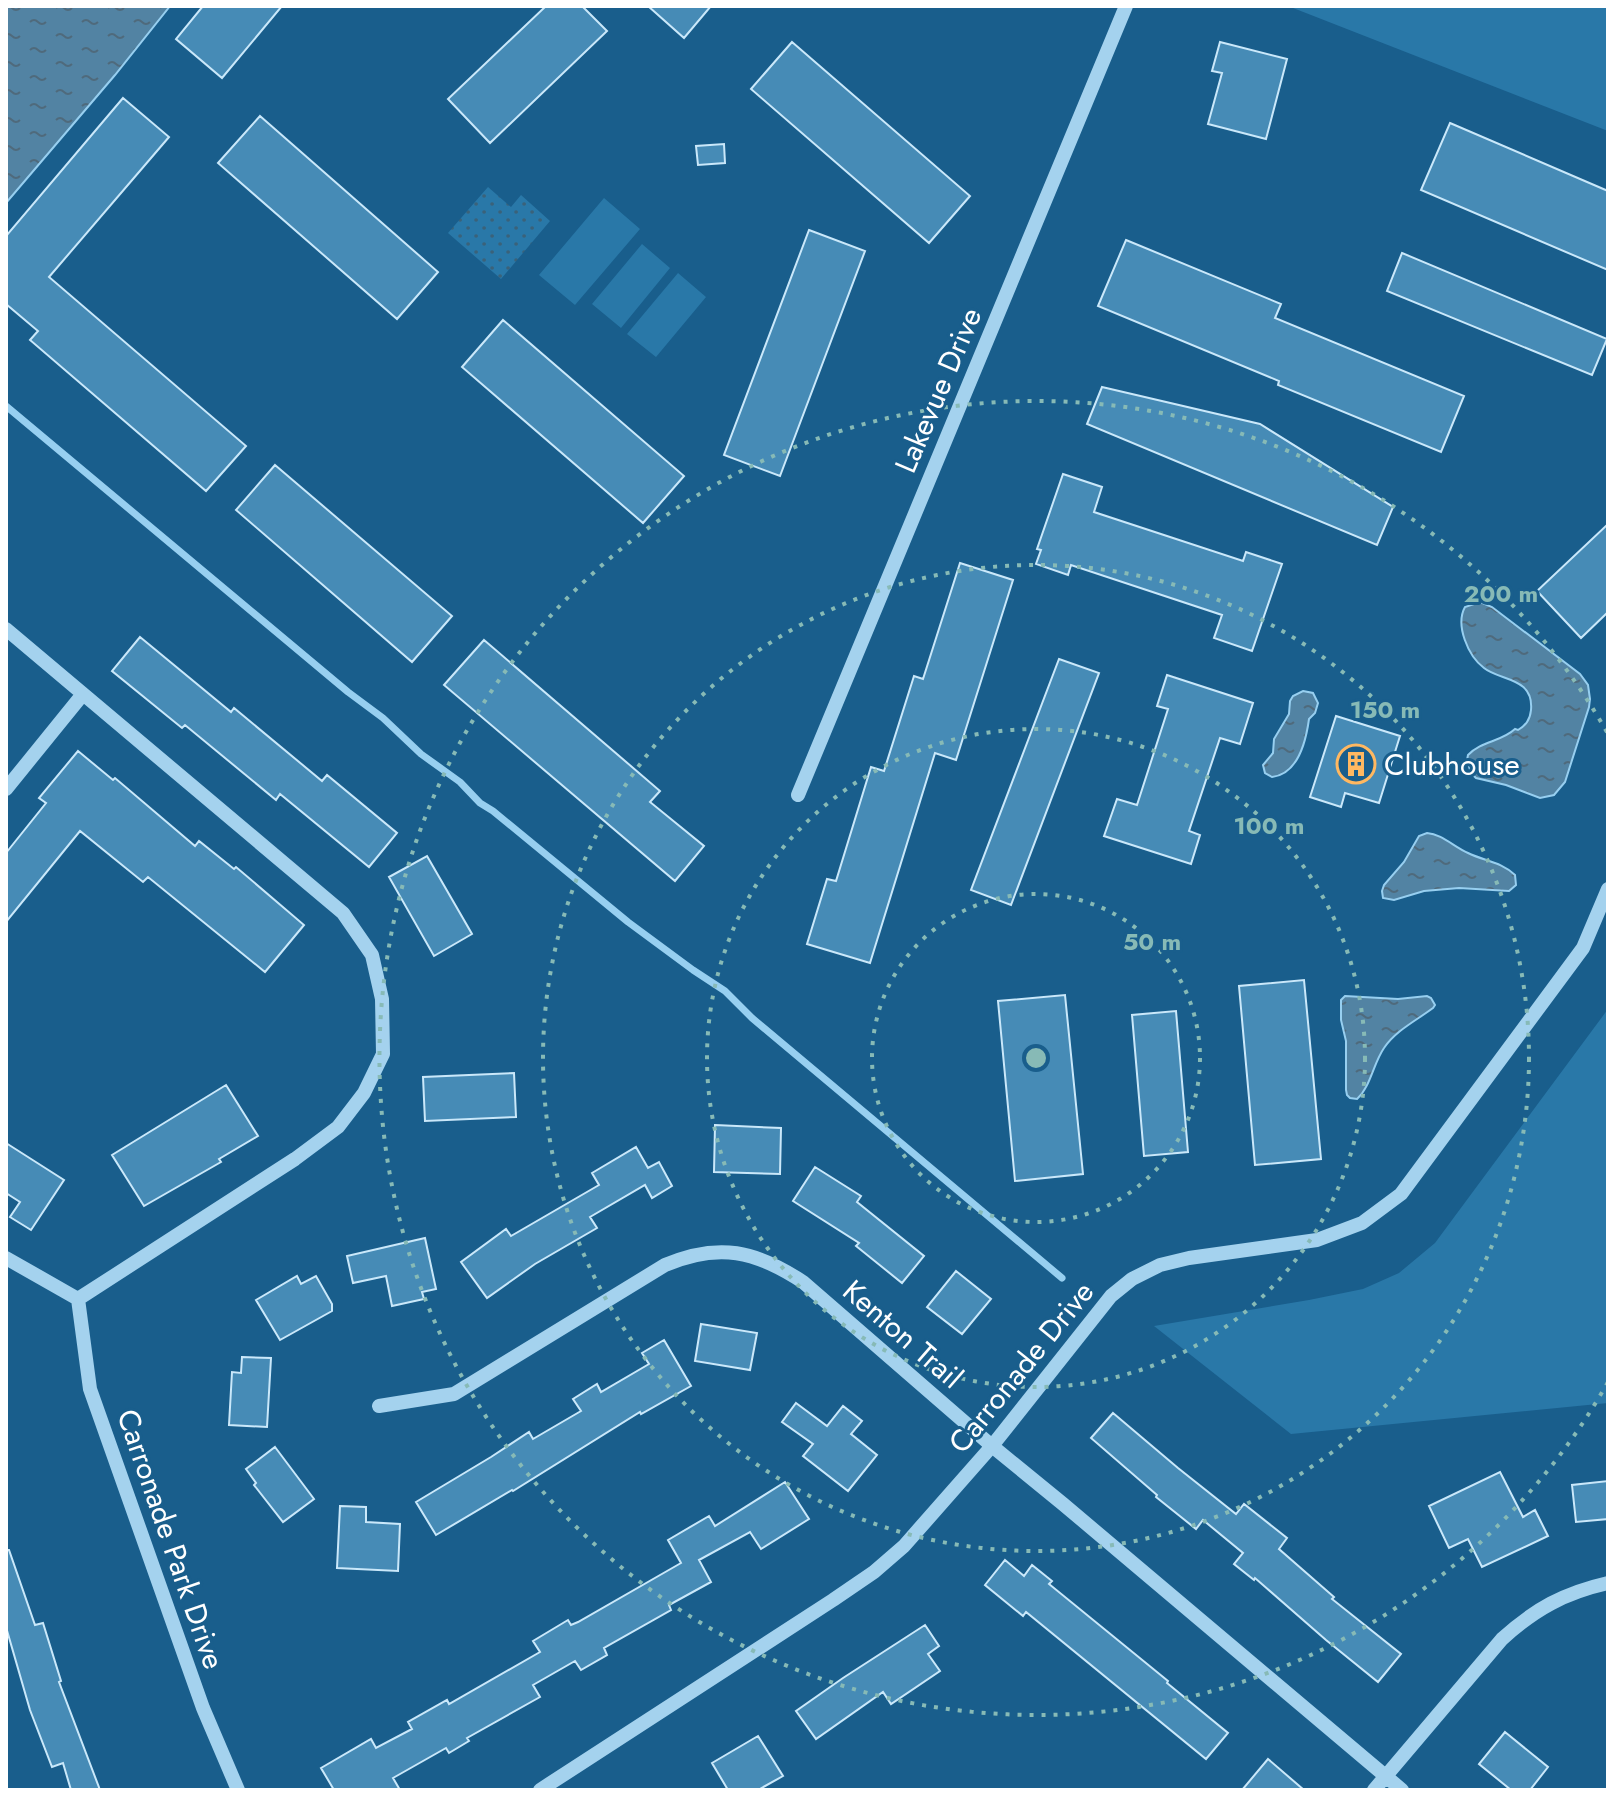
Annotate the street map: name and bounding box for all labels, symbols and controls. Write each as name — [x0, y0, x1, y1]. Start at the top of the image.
street label: Lakevue Drive — [884, 301, 992, 479]
text: 200 m — [1464, 576, 1538, 611]
text: 150 m — [1350, 692, 1420, 727]
building icon: Clubhouse — [1335, 743, 1377, 785]
place label: Clubhouse — [1384, 743, 1520, 786]
text: 100 m — [1234, 808, 1304, 843]
text: 50 m — [1123, 924, 1181, 959]
centre of rings — [1022, 1044, 1050, 1072]
street label: Kenton Trail — [834, 1270, 972, 1398]
street label: Carronade Drive — [938, 1272, 1104, 1462]
street label: Carronade Park Drive — [106, 1403, 236, 1675]

